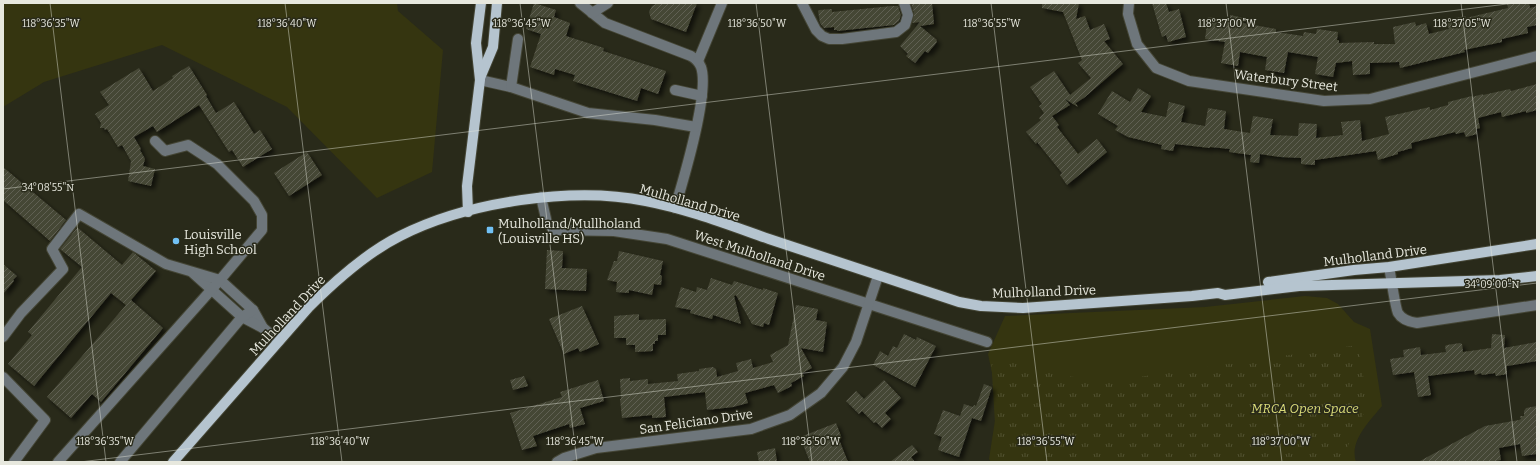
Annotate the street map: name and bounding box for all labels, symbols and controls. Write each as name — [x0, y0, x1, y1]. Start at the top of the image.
text: 118°36'35"W — [22, 18, 81, 30]
text: 118°36'40"W — [258, 18, 317, 30]
text: 118°36'45"W — [493, 18, 552, 30]
text: 118°36'50"W — [728, 18, 787, 30]
text: 118°36'55"W — [963, 18, 1021, 30]
text: 118°37'00"W — [1198, 18, 1257, 30]
text: 118°37'05"W — [1433, 18, 1491, 30]
street label: Waterbury Street — [1233, 67, 1339, 94]
street label: Mulholland Drive — [638, 181, 742, 224]
text: 34°08'55"N — [22, 182, 74, 194]
place label: Mulholland/Mullholand (Louisville HS) — [498, 216, 641, 246]
marker: Mulholland/Mullholand (Louisville HS) — [485, 225, 495, 235]
place label: Louisville High School — [184, 227, 257, 257]
street label: West Mulholland Drive — [692, 227, 827, 284]
marker: Louisville High School — [171, 236, 181, 246]
street label: Mulholland Drive — [1323, 242, 1428, 269]
street label: Mulholland Drive — [246, 272, 328, 358]
text: 34°09'00"N — [1465, 279, 1519, 291]
street label: Mulholland Drive — [992, 282, 1096, 301]
park label: MRCA Open Space — [1251, 401, 1359, 416]
street label: San Feliciano Drive — [638, 406, 754, 437]
text: 118°36'35"W — [76, 436, 135, 448]
text: 118°36'40"W — [311, 436, 370, 448]
text: 118°36'45"W — [546, 436, 605, 448]
text: 118°36'50"W — [782, 436, 841, 448]
text: 118°36'55"W — [1017, 436, 1075, 448]
text: 118°37'00"W — [1252, 436, 1311, 448]

